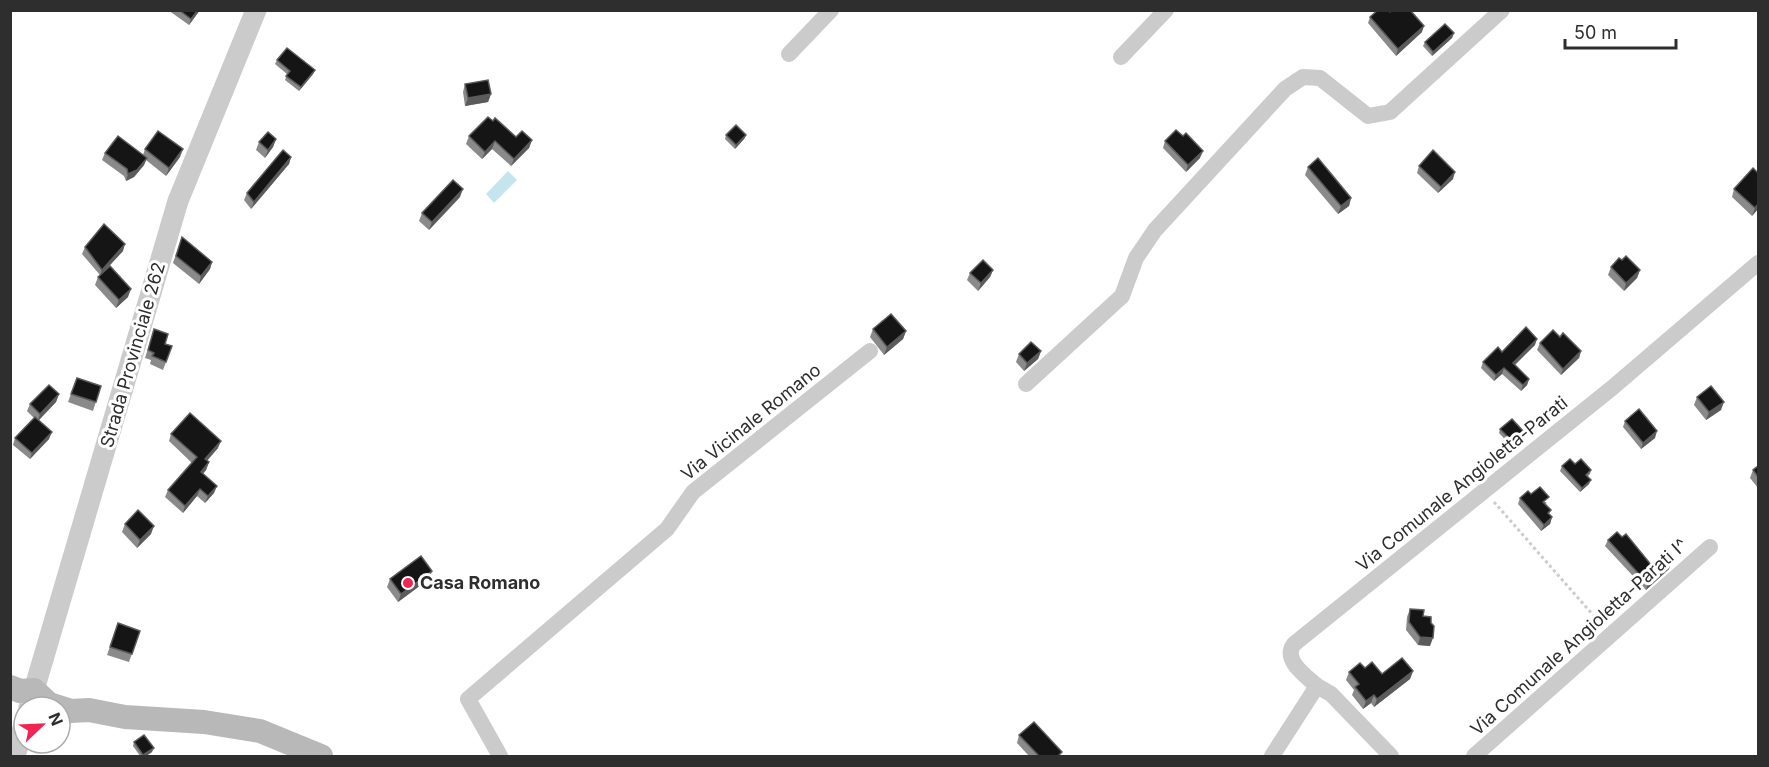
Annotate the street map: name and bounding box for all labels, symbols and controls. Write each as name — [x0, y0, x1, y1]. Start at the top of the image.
scale bar — [1565, 12, 1676, 50]
text: 50 m — [1574, 22, 1617, 43]
street label: Strada Provinciale 262 — [96, 260, 169, 450]
street label: Via Vicinale Romano — [677, 359, 825, 484]
street label: Via Comunale Angioletta-Parati — [1352, 392, 1572, 575]
street label: Via Comunale Angioletta-Parati I^ — [1466, 534, 1691, 739]
place label: Casa Romano — [420, 572, 540, 593]
marker: Casa Romano — [401, 576, 415, 590]
north arrow — [12, 695, 72, 755]
text: N — [44, 710, 67, 729]

